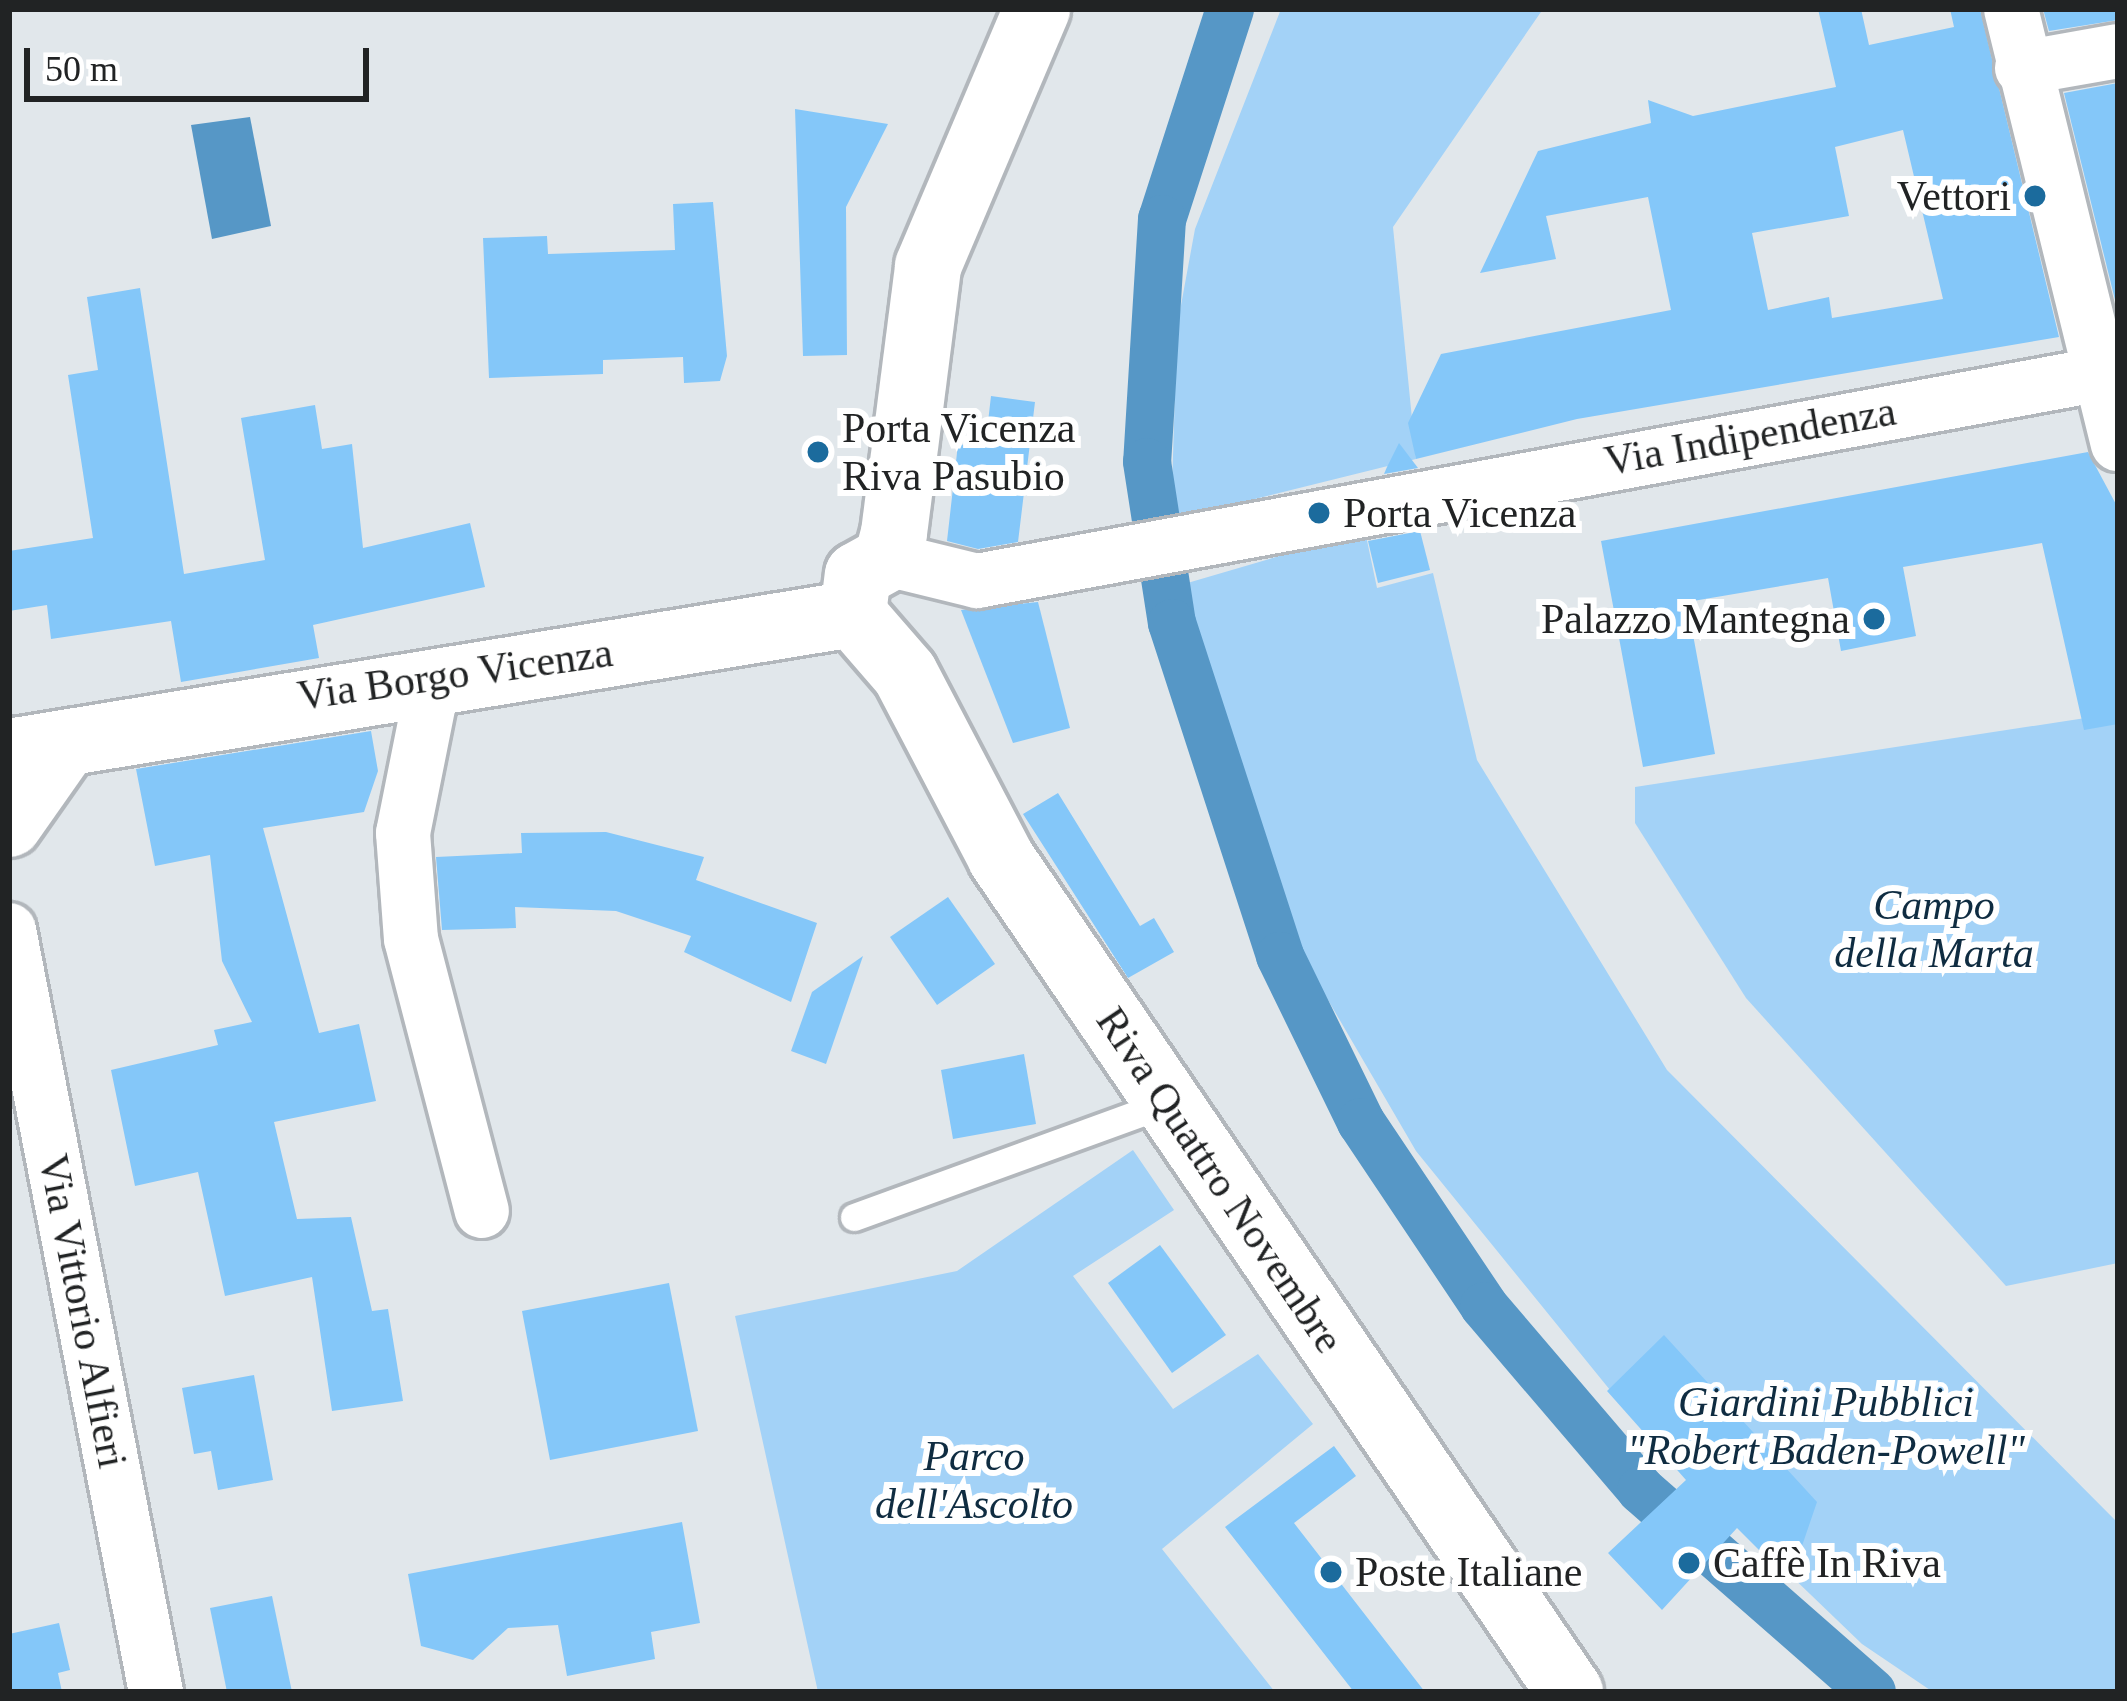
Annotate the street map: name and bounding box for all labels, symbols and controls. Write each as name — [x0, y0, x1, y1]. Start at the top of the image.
scale bar — [30, 24, 375, 98]
text: 50 m — [45, 49, 118, 89]
place label: Vettori — [1897, 171, 2011, 221]
marker: Vettori — [2022, 183, 2048, 209]
street label: Via Indipendenza — [1600, 386, 1900, 486]
place label: Porta Vicenza Riva Pasubio — [842, 403, 1076, 502]
marker: Porta Vicenza Riva Pasubio — [805, 439, 831, 465]
place label: Porta Vicenza — [1343, 488, 1577, 538]
marker: Porta Vicenza — [1306, 500, 1332, 526]
place label: Palazzo Mantegna — [1541, 594, 1850, 644]
marker: Palazzo Mantegna — [1861, 606, 1887, 632]
street label: Via Borgo Vicenza — [294, 627, 616, 721]
park label: Campo della Marta — [1834, 880, 2034, 978]
street label: Riva Quattro Novembre — [1086, 998, 1354, 1362]
street label: Via Vittorio Alfieri — [28, 1148, 138, 1474]
park label: Giardini Pubblici "Robert Baden-Powell" — [1627, 1377, 2025, 1476]
park label: Parco dell'Ascolto — [875, 1431, 1073, 1530]
place label: Caffè In Riva — [1713, 1538, 1941, 1588]
place label: Poste Italiane — [1355, 1547, 1582, 1597]
marker: Caffè In Riva — [1676, 1550, 1702, 1576]
marker: Poste Italiane — [1318, 1559, 1344, 1585]

